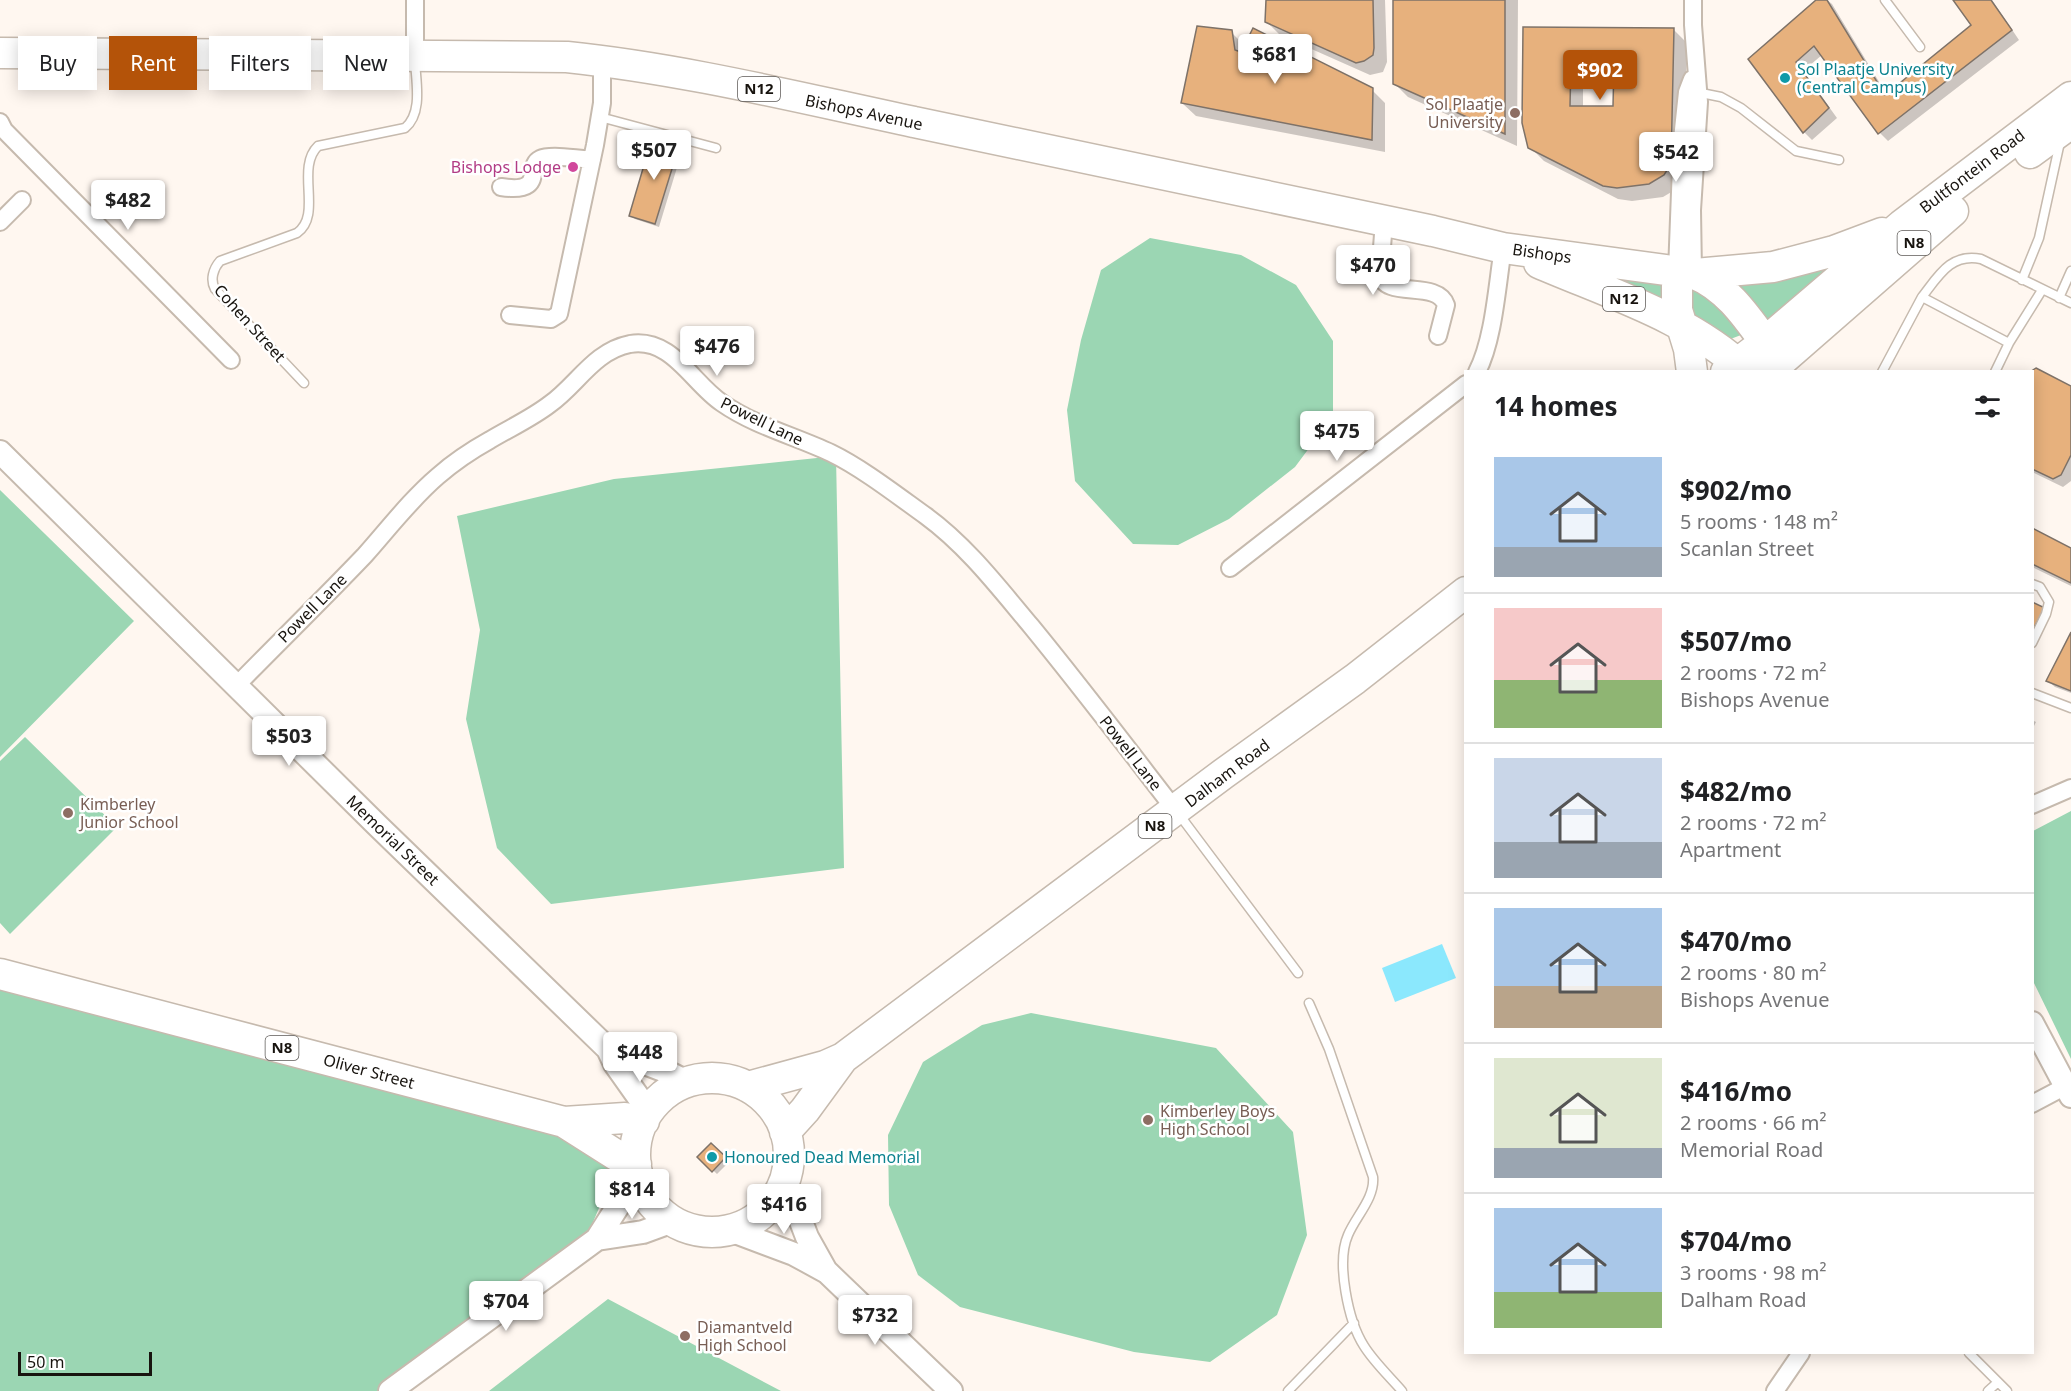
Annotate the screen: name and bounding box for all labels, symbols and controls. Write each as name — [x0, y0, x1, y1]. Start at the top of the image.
pin: $681 — [1239, 34, 1311, 85]
chip: Buy — [18, 36, 97, 90]
chip: Rent — [109, 36, 197, 90]
chip: Filters — [209, 36, 311, 90]
chip: New — [323, 36, 409, 90]
text: $681 — [1252, 40, 1298, 67]
pin: $902 — [1564, 50, 1636, 101]
text: $902 — [1577, 56, 1623, 83]
place label: Sol Plaatje University (Central Campus) — [1797, 58, 1955, 98]
marker: Sol Plaatje University (Central Campus) — [1778, 71, 1792, 85]
road number: N12 — [738, 77, 780, 101]
street label: Bishops Avenue — [803, 89, 925, 135]
place label: Sol Plaatje University — [1426, 93, 1504, 133]
marker: Sol Plaatje University — [1508, 106, 1522, 120]
street label: Bultfontein Road — [1915, 124, 2029, 218]
pin: $507 — [618, 130, 690, 181]
pin: $542 — [1640, 132, 1712, 183]
text: $507 — [631, 136, 677, 163]
text: $542 — [1653, 138, 1699, 165]
place label: Bishops Lodge — [451, 156, 561, 178]
marker: Bishops Lodge — [566, 160, 580, 174]
pin: $482 — [92, 180, 164, 231]
text: $482 — [105, 186, 151, 213]
road number: N8 — [1898, 231, 1930, 255]
street label: Bishops — [1511, 238, 1573, 268]
pin: $470 — [1337, 245, 1409, 296]
text: $470 — [1350, 251, 1396, 278]
street label: Cohen Street — [209, 279, 291, 367]
road number: N12 — [1603, 287, 1645, 311]
pin: $476 — [681, 326, 753, 377]
text: $476 — [694, 332, 740, 359]
text: 14 homes — [1494, 388, 1618, 424]
icon: filters — [1971, 390, 2004, 423]
street label: Powell Lane — [717, 392, 807, 450]
pin: $475 — [1301, 411, 1373, 462]
text: $475 — [1314, 417, 1360, 444]
text: $902/mo — [1680, 472, 1792, 508]
icon: home — [1542, 481, 1614, 553]
text: 5 rooms · 148 m² — [1680, 508, 1838, 535]
text: Scanlan Street — [1680, 535, 1814, 562]
street label: Powell Lane — [273, 569, 351, 647]
text: $507/mo — [1680, 623, 1792, 659]
icon: home — [1542, 632, 1614, 704]
text: 2 rooms · 72 m² — [1680, 659, 1827, 686]
text: Bishops Avenue — [1680, 686, 1830, 713]
street label: Powell Lane — [1095, 711, 1167, 795]
pin: $503 — [253, 716, 325, 767]
text: $503 — [266, 722, 312, 749]
street label: Dalham Road — [1180, 734, 1274, 812]
text: $482/mo — [1680, 773, 1792, 809]
icon: home — [1542, 782, 1614, 854]
street label: Memorial Street — [342, 790, 444, 890]
place label: Kimberley Junior School — [78, 793, 179, 833]
marker: Kimberley Junior School — [61, 806, 75, 820]
text: 2 rooms · 72 m² — [1680, 809, 1827, 836]
road number: N8 — [1138, 814, 1172, 838]
text: Apartment — [1680, 836, 1781, 863]
text: $470/mo — [1680, 923, 1792, 959]
icon: home — [1542, 932, 1614, 1004]
text: 2 rooms · 80 m² — [1680, 959, 1827, 986]
text: Bishops Avenue — [1680, 986, 1830, 1013]
pin: $448 — [604, 1032, 676, 1083]
road number: N8 — [266, 1036, 298, 1060]
text: $448 — [617, 1038, 663, 1065]
street label: Oliver Street — [321, 1048, 417, 1094]
text: $416/mo — [1680, 1073, 1792, 1109]
icon: home — [1542, 1082, 1614, 1154]
place label: Kimberley Boys High School — [1160, 1100, 1275, 1140]
text: 2 rooms · 66 m² — [1680, 1109, 1827, 1136]
marker: Kimberley Boys High School — [1141, 1113, 1155, 1127]
text: Memorial Road — [1680, 1136, 1823, 1163]
place label: Honoured Dead Memorial — [724, 1146, 920, 1168]
marker: Honoured Dead Memorial — [705, 1150, 719, 1164]
pin: $814 — [596, 1169, 668, 1220]
text: $814 — [609, 1175, 655, 1202]
pin: $416 — [748, 1184, 820, 1235]
text: $416 — [761, 1190, 807, 1217]
text: $704/mo — [1680, 1223, 1792, 1259]
icon: home — [1542, 1232, 1614, 1304]
text: 3 rooms · 98 m² — [1680, 1259, 1827, 1286]
pin: $704 — [470, 1281, 542, 1332]
text: Dalham Road — [1680, 1286, 1807, 1313]
text: $704 — [483, 1287, 529, 1314]
pin: $732 — [839, 1295, 911, 1346]
text: $732 — [852, 1301, 898, 1328]
place label: Diamantveld High School — [697, 1316, 793, 1356]
marker: Diamantveld High School — [678, 1329, 692, 1343]
scale bar — [18, 1349, 152, 1376]
text: 50 m — [27, 1351, 64, 1373]

